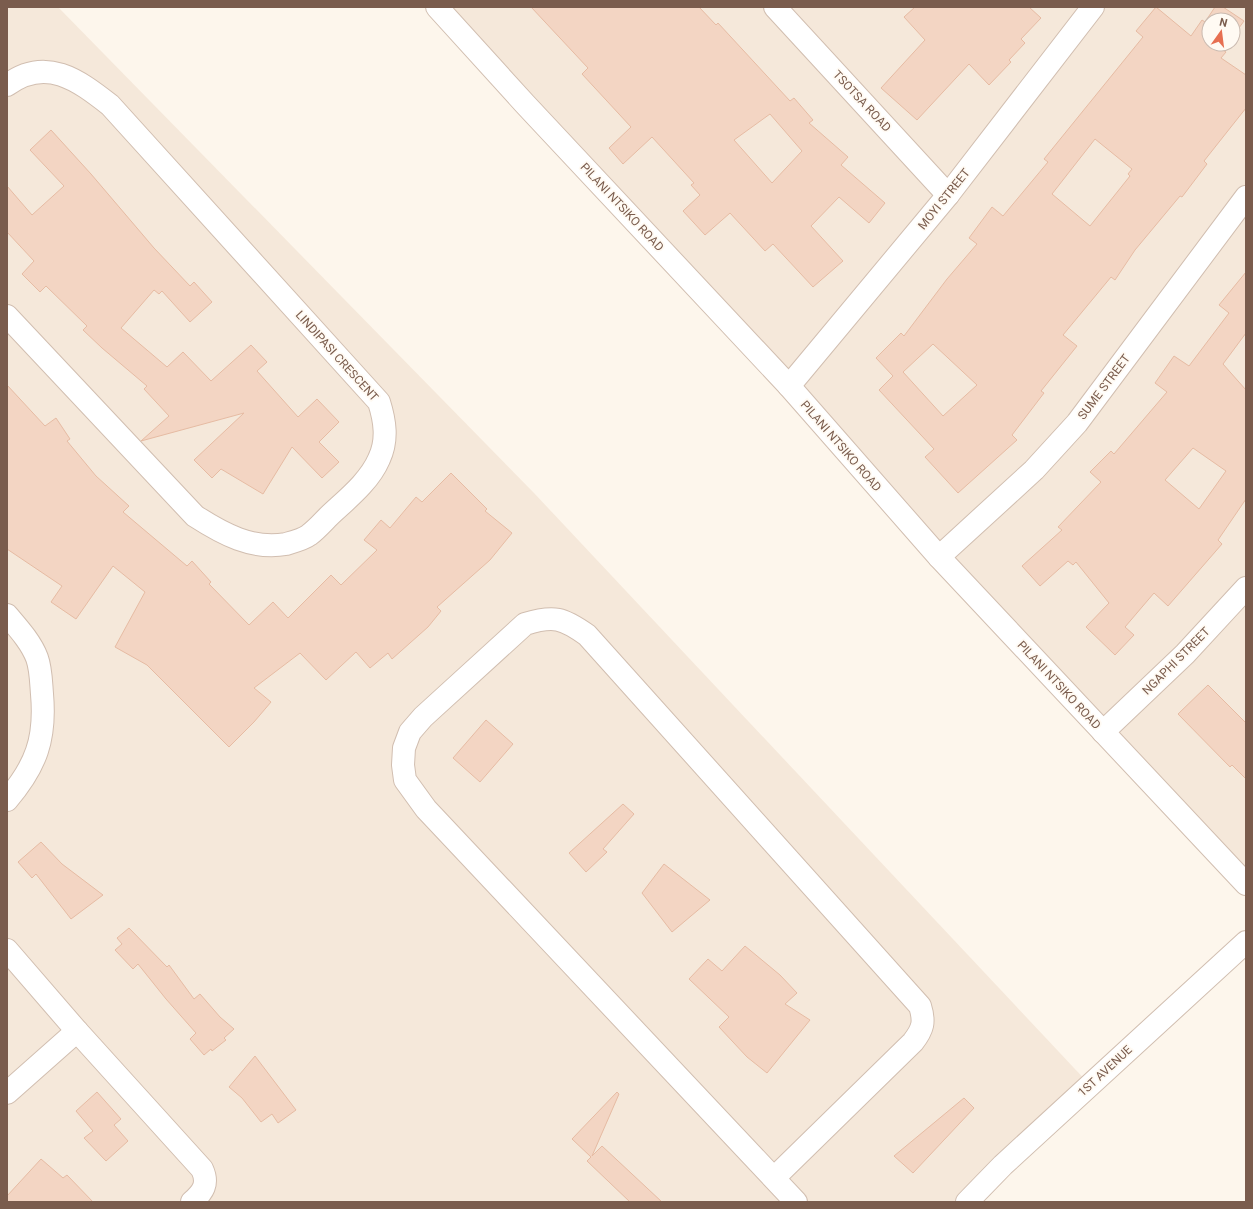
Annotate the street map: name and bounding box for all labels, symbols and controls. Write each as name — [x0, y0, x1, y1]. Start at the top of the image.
north arrow — [1201, 12, 1241, 52]
text: N — [1218, 16, 1229, 30]
street label: TSOTSA ROAD — [830, 68, 894, 135]
street label: PILANI NTSIKO ROAD — [577, 160, 667, 254]
street label: MOYI STREET — [915, 166, 973, 232]
street label: LINDIPASI CRESCENT — [293, 308, 381, 404]
street label: SUME STREET — [1075, 352, 1133, 422]
street label: PILANI NTSIKO ROAD — [798, 398, 884, 494]
street label: NGAPHI STREET — [1139, 624, 1213, 698]
street label: PILANI NTSIKO ROAD — [1014, 638, 1104, 732]
street label: 1ST AVENUE — [1075, 1042, 1135, 1100]

